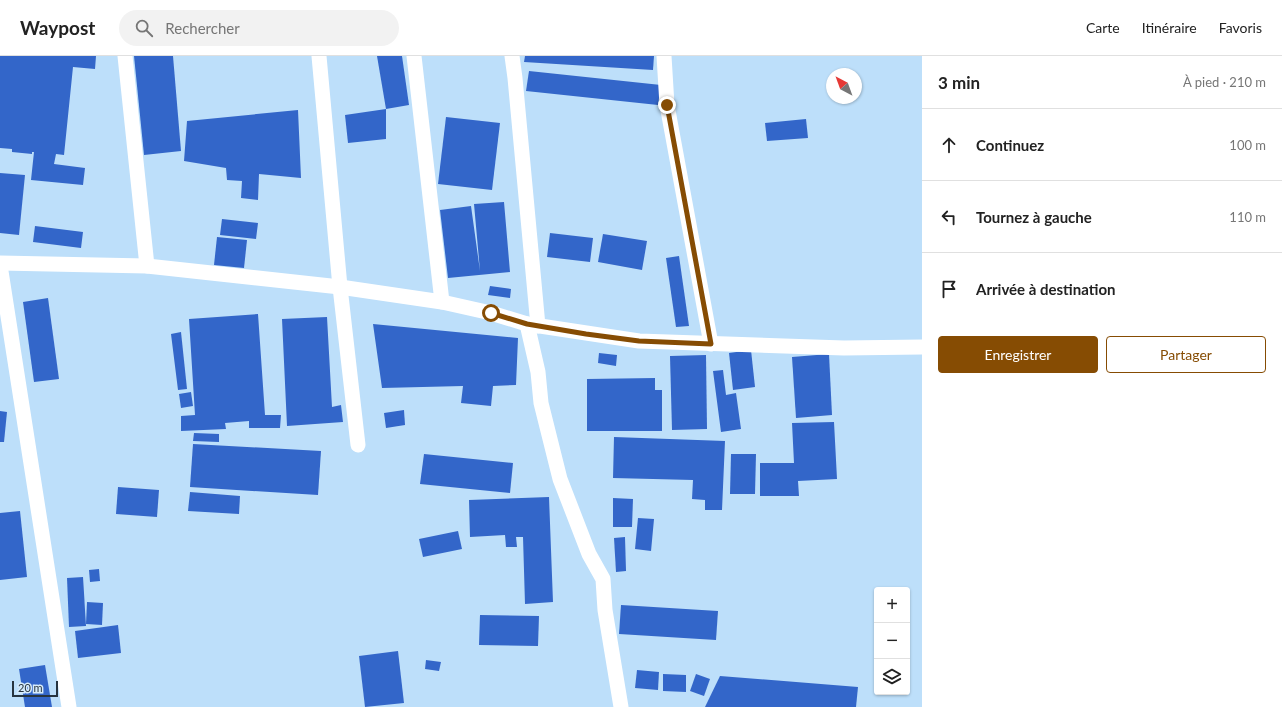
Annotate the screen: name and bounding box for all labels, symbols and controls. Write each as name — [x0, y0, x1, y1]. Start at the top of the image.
search box — [119, 10, 399, 46]
text: Waypost — [20, 16, 95, 39]
icon: search — [133, 17, 155, 39]
text: Rechercher — [165, 19, 240, 37]
text: Carte — [1086, 19, 1120, 36]
text: Itinéraire — [1142, 19, 1197, 36]
text: Favoris — [1219, 19, 1262, 36]
north arrow — [826, 68, 862, 104]
text: 3 min — [938, 72, 980, 93]
text: À pied · 210 m — [1183, 74, 1266, 90]
route end — [658, 96, 676, 114]
icon: ahead — [938, 134, 960, 156]
text: Continuez — [976, 136, 1044, 154]
text: 100 m — [1229, 137, 1266, 153]
icon: left — [938, 206, 960, 228]
text: Tournez à gauche — [976, 208, 1092, 226]
text: 110 m — [1229, 209, 1266, 225]
icon: arrive — [938, 278, 960, 300]
text: Arrivée à destination — [976, 280, 1115, 298]
route start — [482, 304, 500, 322]
button: Enregistrer — [938, 336, 1098, 373]
button: Partager — [1106, 336, 1266, 373]
map controls — [874, 587, 910, 695]
button: + — [874, 587, 910, 623]
button: − — [874, 623, 910, 659]
button: layers — [874, 659, 910, 695]
scale bar — [12, 679, 58, 698]
text: 20 m — [18, 681, 43, 694]

